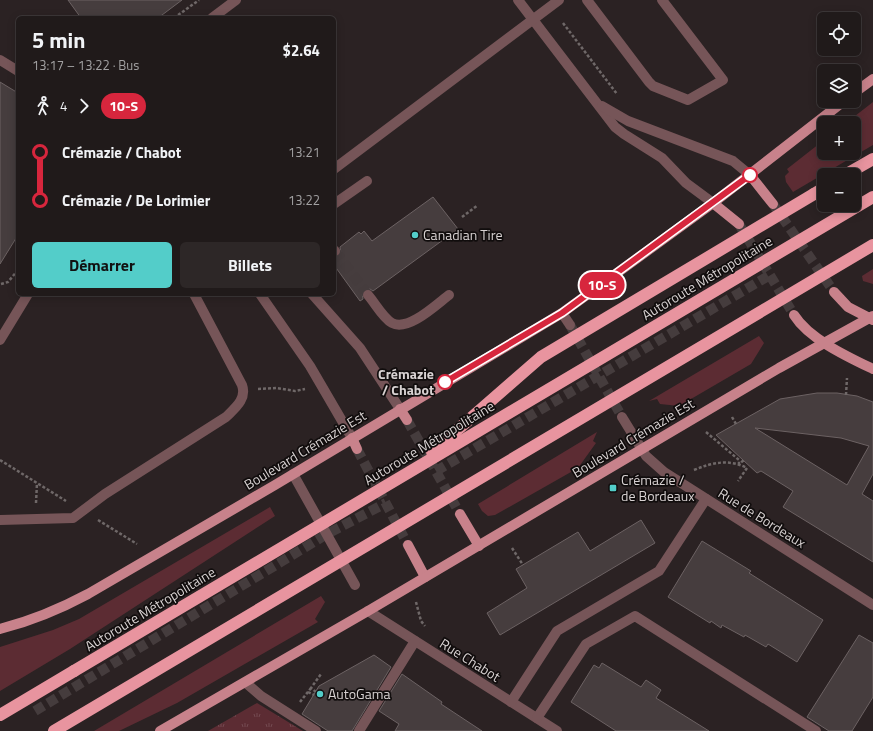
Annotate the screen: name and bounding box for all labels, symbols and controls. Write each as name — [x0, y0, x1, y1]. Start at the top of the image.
map controls — [817, 12, 861, 212]
button: locate — [817, 12, 861, 56]
text: 5 min — [32, 23, 85, 57]
text: $2.64 — [283, 39, 320, 62]
text: 13:17 – 13:22 · Bus — [32, 55, 139, 75]
button: layers — [817, 64, 861, 108]
icon: walk — [32, 95, 54, 117]
icon: forward — [73, 95, 95, 117]
text: 10-S — [109, 95, 138, 116]
text: 4 — [60, 96, 67, 116]
button: + — [817, 116, 861, 160]
text: Crémazie / Chabot — [62, 141, 181, 164]
text: 13:21 — [288, 142, 320, 162]
unlabelled marker — [742, 167, 758, 183]
button: − — [817, 168, 861, 212]
text: Crémazie / De Lorimier — [62, 189, 210, 212]
text: 13:22 — [288, 190, 320, 210]
place label: Canadian Tire — [423, 224, 502, 245]
marker: Canadian Tire — [410, 230, 420, 240]
street label: Autoroute Métropolitaine — [637, 230, 776, 325]
button: Démarrer — [32, 242, 172, 288]
button: Billets — [180, 242, 320, 288]
line badge: 10-S — [574, 272, 630, 298]
text: 10-S — [588, 274, 616, 295]
place label: Crémazie / Chabot — [378, 363, 434, 400]
marker: Crémazie / Chabot — [437, 374, 453, 390]
street label: Boulevard Crémazie Est — [568, 393, 698, 482]
street label: Autoroute Métropolitaine — [359, 395, 498, 490]
street label: Boulevard Crémazie Est — [240, 405, 370, 494]
place label: Crémazie / de Bordeaux — [621, 469, 695, 506]
street label: Rue de Bordeaux — [714, 482, 811, 553]
marker: Crémazie / de Bordeaux — [608, 483, 618, 493]
street label: Autoroute Métropolitaine — [80, 561, 219, 656]
street label: Rue Chabot — [436, 633, 505, 687]
place label: AutoGama — [328, 683, 390, 704]
marker: AutoGama — [315, 689, 325, 699]

